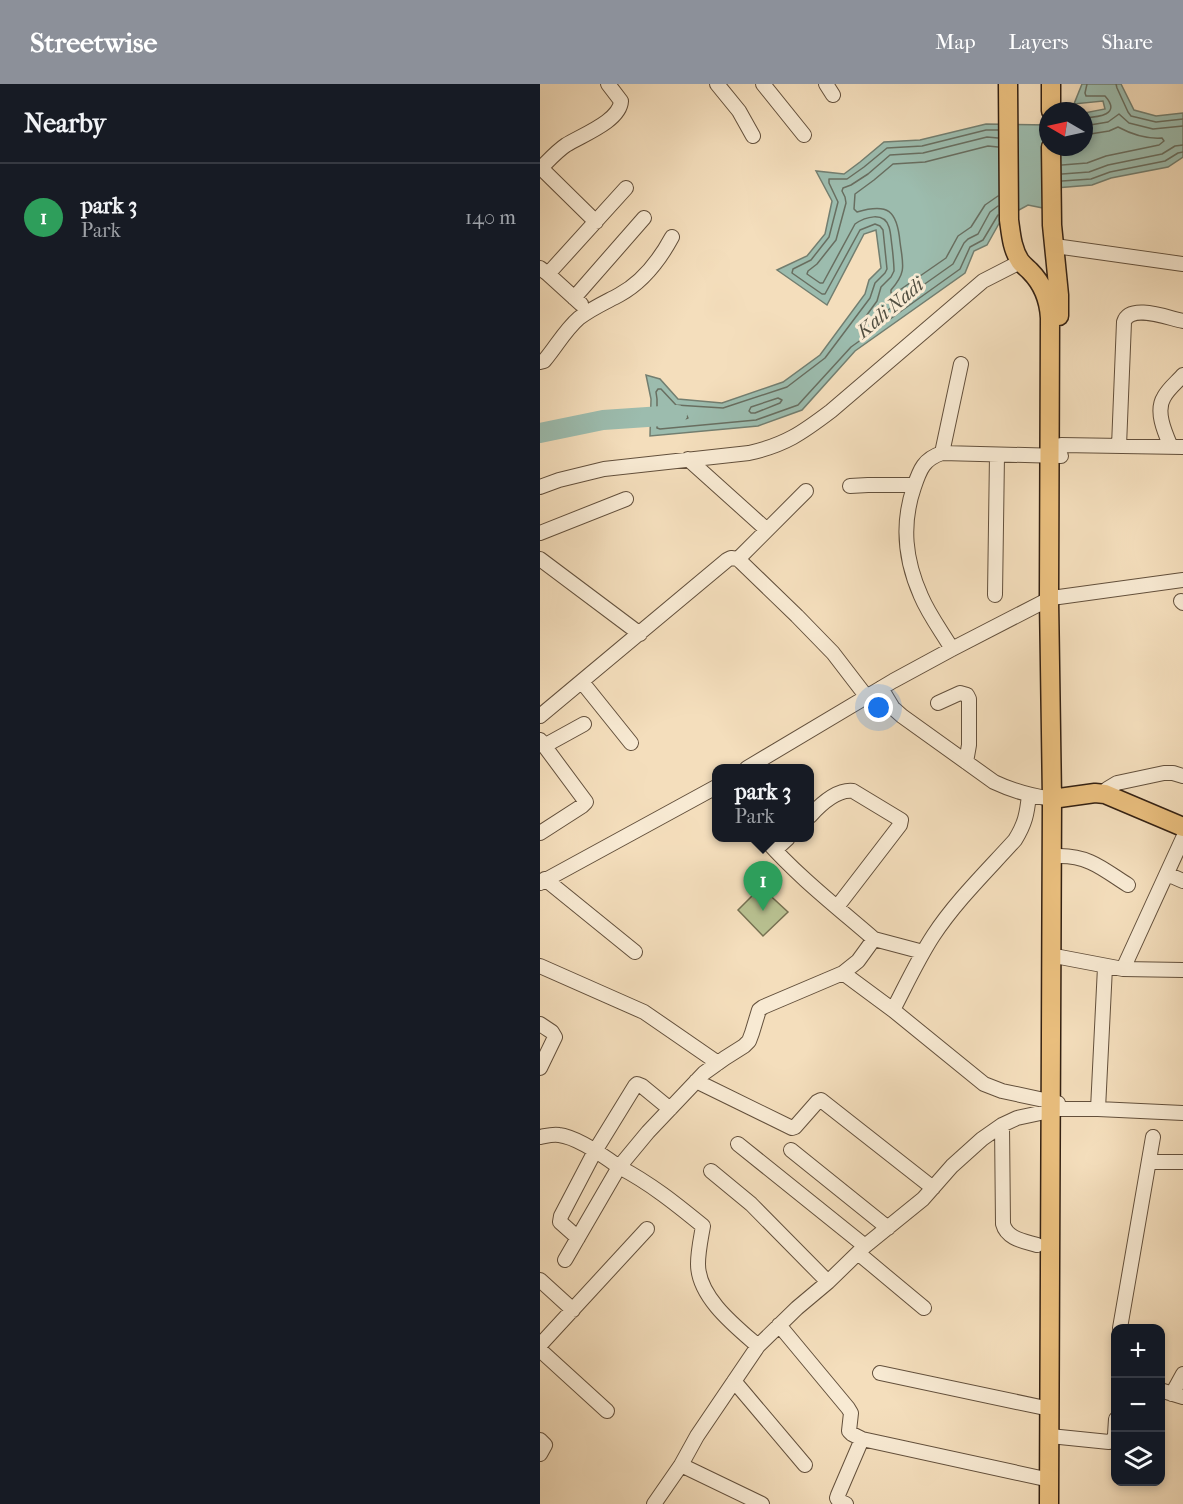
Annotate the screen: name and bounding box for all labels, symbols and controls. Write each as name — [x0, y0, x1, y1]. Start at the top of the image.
text: Streetwise — [30, 26, 157, 59]
text: Map — [935, 30, 976, 54]
text: Layers — [1009, 30, 1068, 54]
text: Share — [1101, 30, 1153, 54]
north arrow — [1039, 102, 1093, 156]
text: Nearby — [24, 108, 106, 139]
text: park 3 — [81, 193, 137, 219]
text: 1 — [40, 206, 47, 229]
text: 140 m — [465, 206, 516, 229]
text: Park — [81, 219, 121, 242]
water label: Kali Nadi — [850, 272, 929, 344]
your location — [864, 693, 893, 722]
popup — [712, 764, 814, 842]
text: park 3 — [735, 779, 791, 805]
text: Park — [735, 805, 775, 828]
pin: 1 — [744, 862, 782, 911]
map controls — [1111, 1324, 1165, 1486]
button: + — [1111, 1324, 1165, 1378]
button: − — [1111, 1378, 1165, 1432]
button: layers — [1111, 1432, 1165, 1486]

